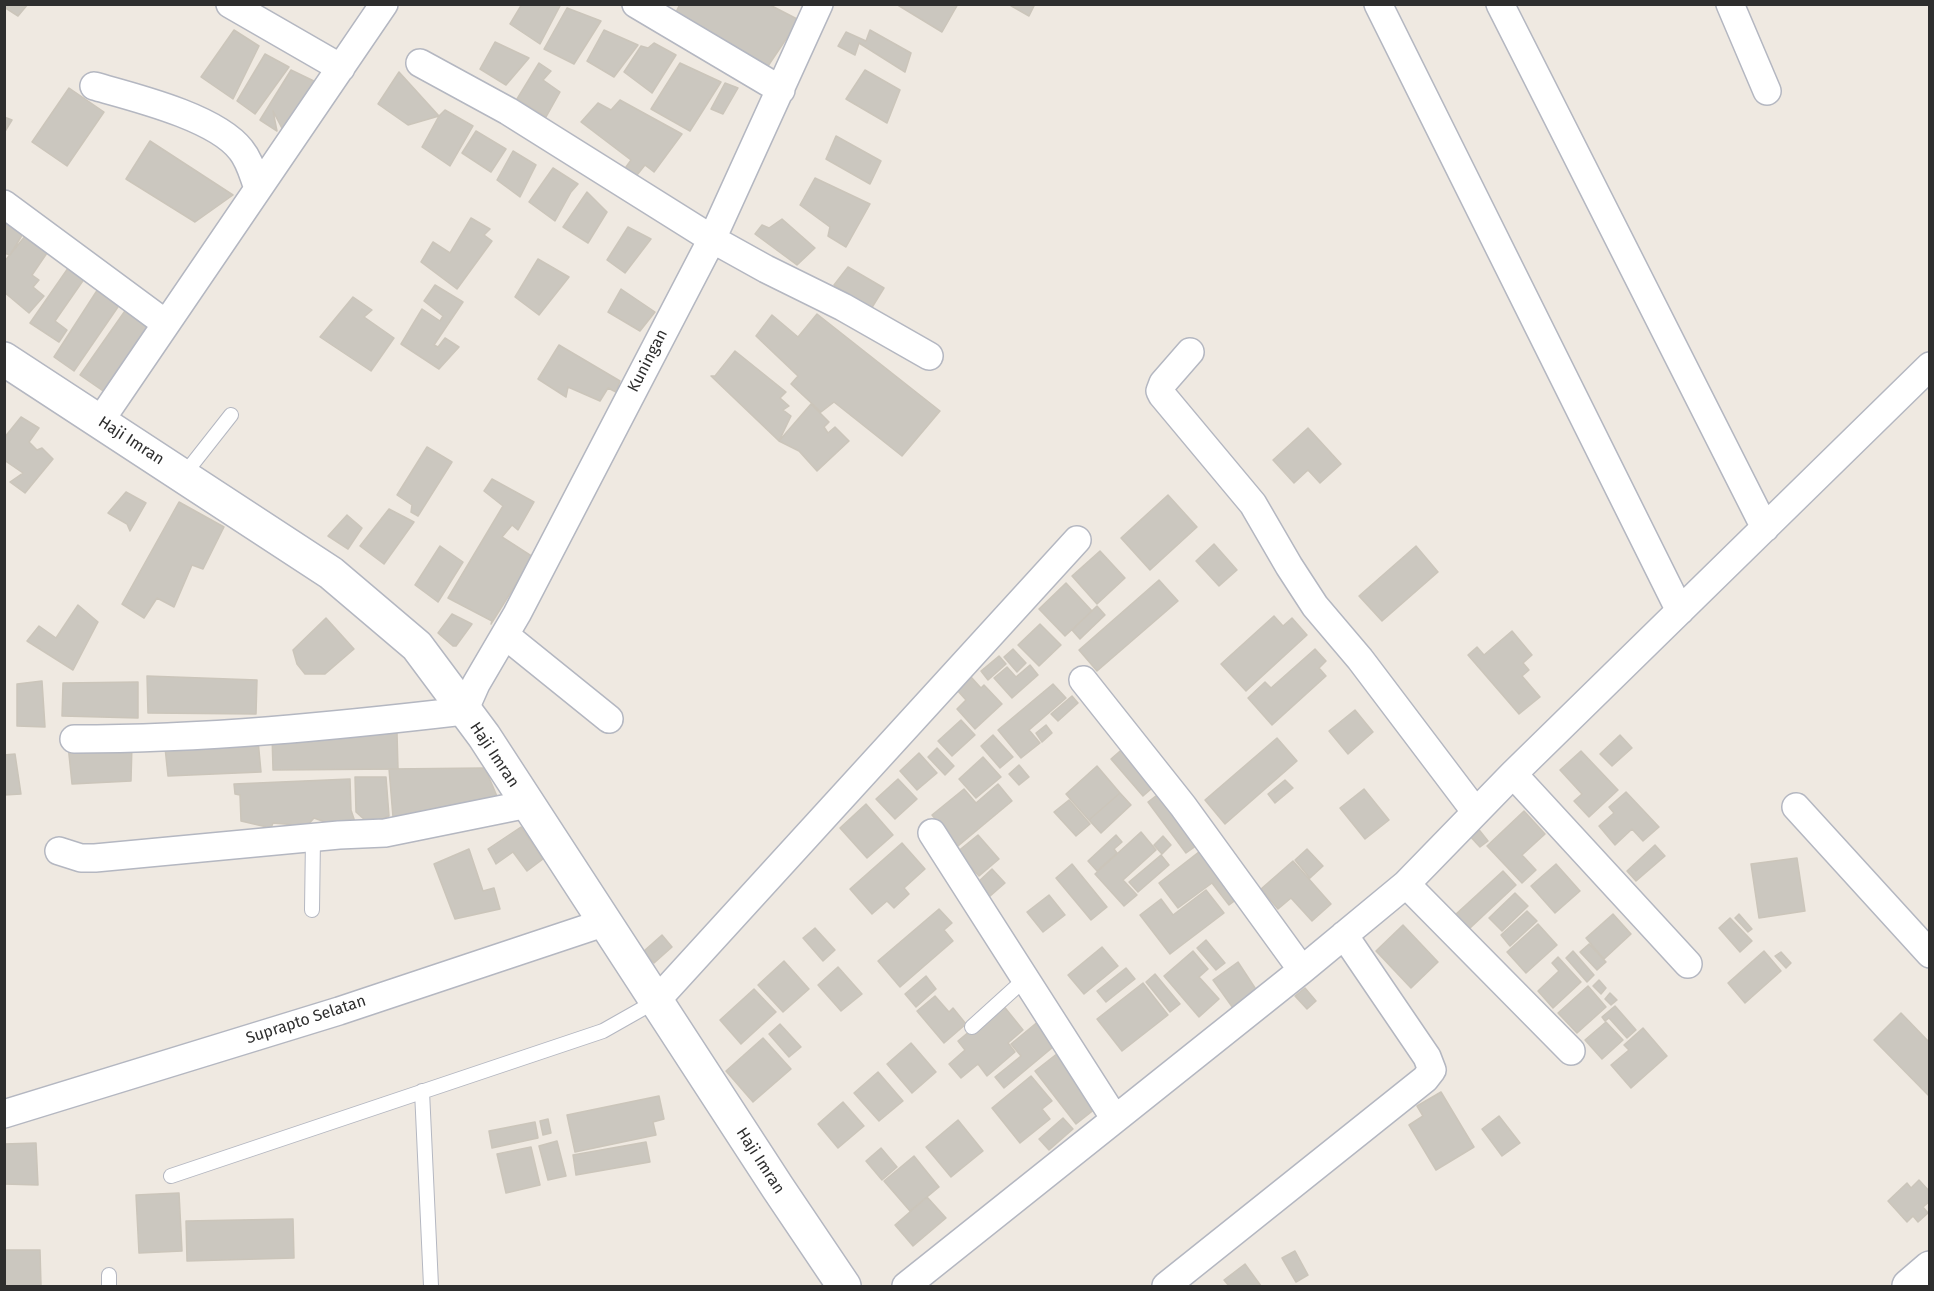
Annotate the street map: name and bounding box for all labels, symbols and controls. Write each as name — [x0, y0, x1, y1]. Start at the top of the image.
street label: Kuningan — [624, 326, 672, 396]
street label: Haji Imran — [94, 413, 168, 469]
street label: Haji Imran — [465, 719, 523, 791]
street label: Suprapto Selatan — [244, 992, 368, 1048]
street label: Haji Imran — [732, 1124, 788, 1198]

